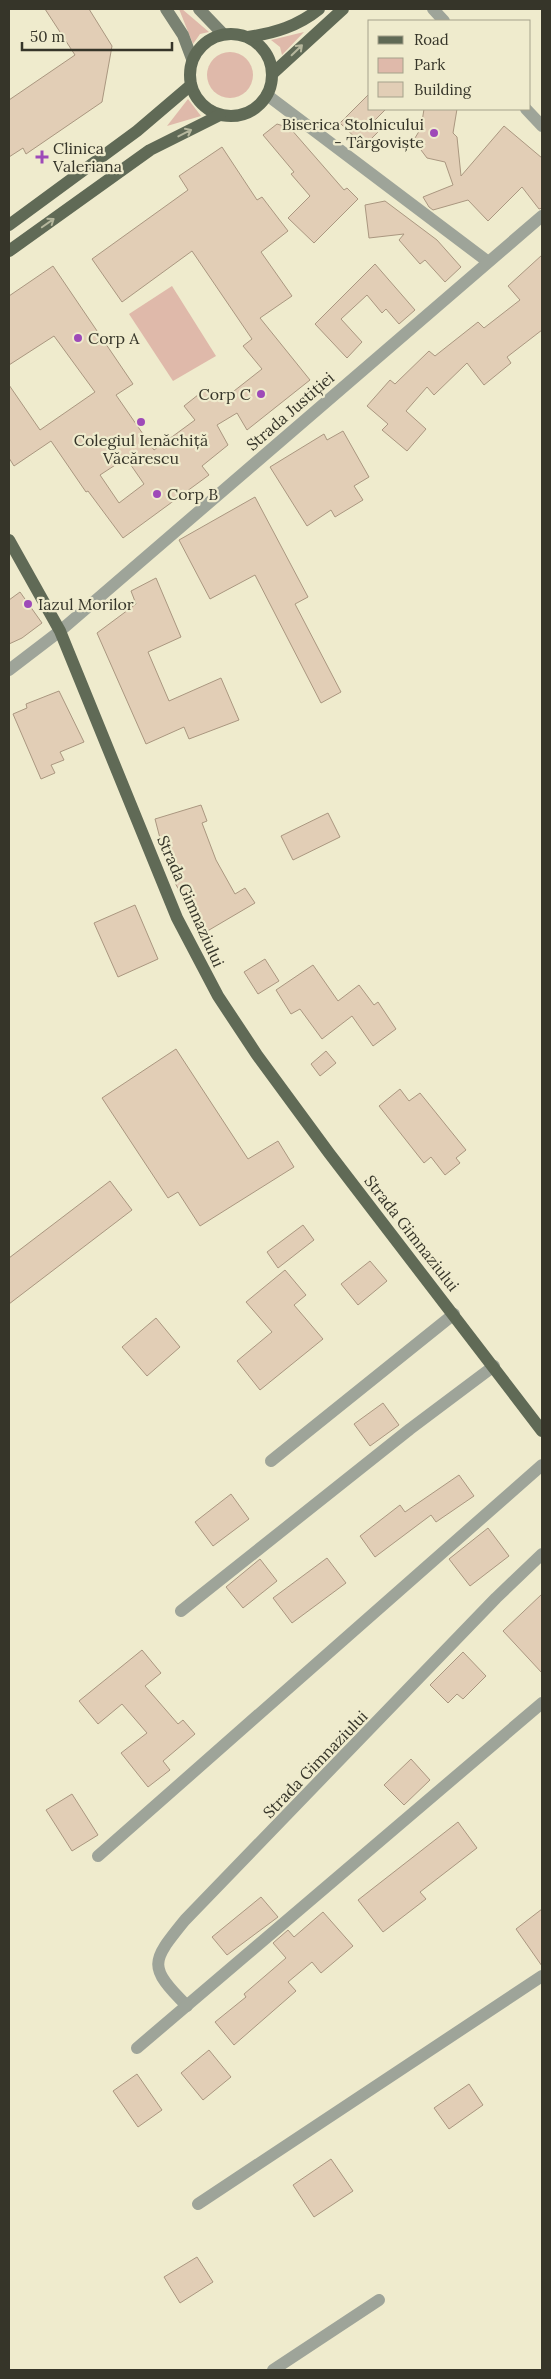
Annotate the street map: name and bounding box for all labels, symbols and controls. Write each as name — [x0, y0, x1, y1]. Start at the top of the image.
scale bar — [22, 20, 172, 52]
legend — [368, 20, 531, 110]
text: 50 m — [30, 27, 65, 46]
text: Road — [414, 30, 449, 49]
one-way arrow — [291, 44, 303, 56]
text: Park — [414, 55, 445, 74]
text: Building — [414, 80, 472, 99]
place label: Biserica Stolnicului - Târgoviște — [282, 114, 424, 152]
marker: Biserica Stolnicului - Târgoviște — [428, 127, 440, 139]
one-way arrow — [177, 128, 192, 137]
place label: Clinica Valeriana — [52, 138, 122, 176]
marker: Clinica Valeriana — [35, 150, 49, 164]
one-way arrow — [41, 218, 55, 228]
place label: Corp A — [88, 328, 140, 348]
marker: Corp A — [72, 332, 84, 344]
street label: Strada Justiției — [242, 367, 338, 455]
place label: Corp C — [199, 384, 251, 404]
marker: Corp C — [255, 388, 267, 400]
marker: Colegiul Ienăchiță Văcărescu — [135, 416, 147, 428]
place label: Colegiul Ienăchiță Văcărescu — [74, 430, 208, 468]
place label: Corp B — [167, 484, 218, 504]
marker: Corp B — [151, 488, 163, 500]
place label: Iazul Morilor — [38, 594, 134, 614]
marker: Iazul Morilor — [22, 598, 34, 610]
street label: Strada Gimnaziului — [153, 832, 229, 970]
street label: Strada Gimnaziului — [360, 1171, 464, 1295]
street label: Strada Gimnaziului — [259, 1706, 371, 1822]

